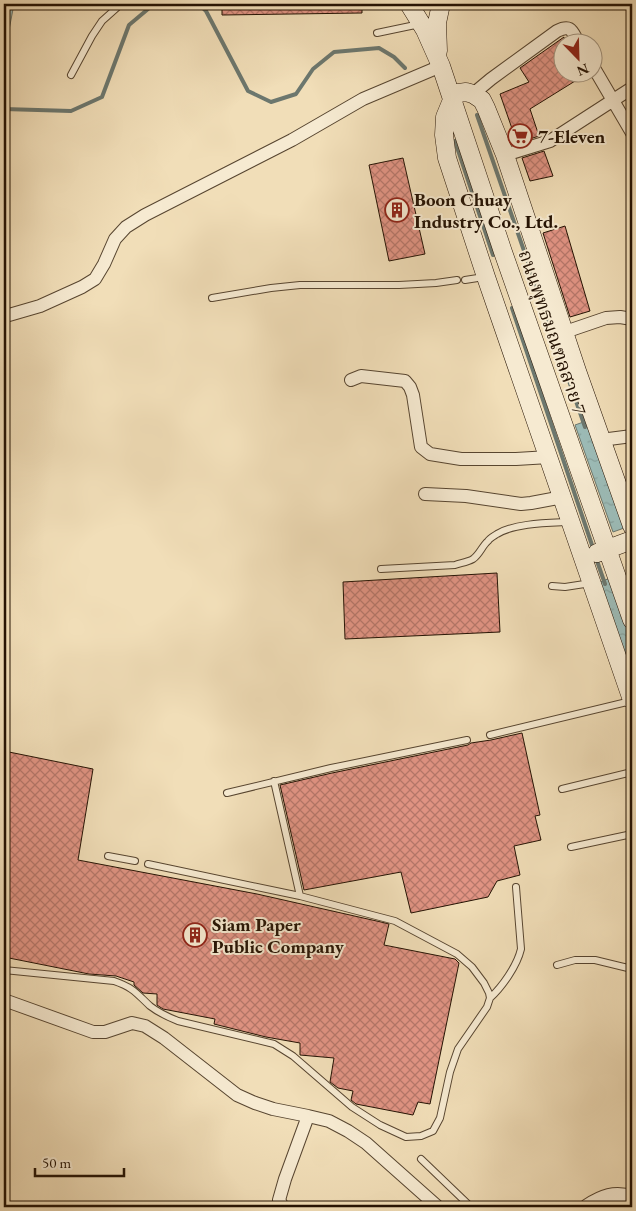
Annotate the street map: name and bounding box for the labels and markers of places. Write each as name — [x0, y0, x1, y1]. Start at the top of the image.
supermarket icon: 7-Eleven — [507, 123, 533, 149]
place label: 7-Eleven — [538, 124, 606, 149]
place label: Boon Chuay Industry Co., Ltd. — [414, 187, 558, 234]
building icon: Boon Chuay Industry Co., Ltd. — [384, 197, 410, 223]
place label: Siam Paper Public Company — [212, 912, 345, 959]
building icon: Siam Paper Public Company — [182, 922, 208, 948]

